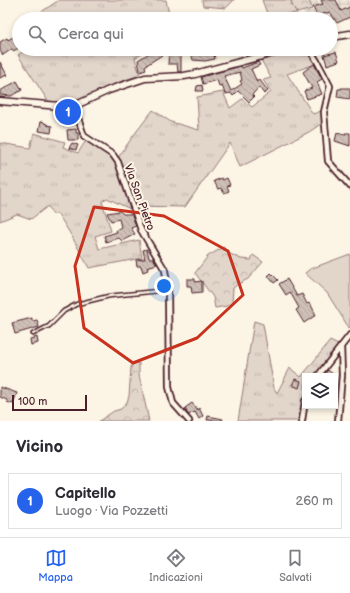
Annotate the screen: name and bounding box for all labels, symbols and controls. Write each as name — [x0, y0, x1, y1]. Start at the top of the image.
search box — [12, 12, 338, 56]
icon: search — [26, 23, 48, 45]
text: Cerca qui — [58, 25, 124, 44]
pin: 1 — [55, 97, 81, 127]
street label: Via San Pietro — [121, 162, 158, 232]
your location — [154, 276, 174, 296]
map controls — [302, 373, 338, 409]
button: layers — [302, 373, 338, 409]
scale bar — [12, 393, 87, 412]
text: 100 m — [18, 395, 47, 408]
text: Vicino — [16, 437, 63, 457]
text: Capitello — [55, 484, 116, 503]
text: 1 — [27, 493, 33, 509]
text: 260 m — [295, 493, 333, 509]
text: Luogo · Via Pozzetti — [55, 503, 168, 519]
tab: Mappa — [38, 547, 73, 584]
tab: Indicazioni — [149, 547, 203, 584]
tab: Salvati — [279, 547, 312, 584]

